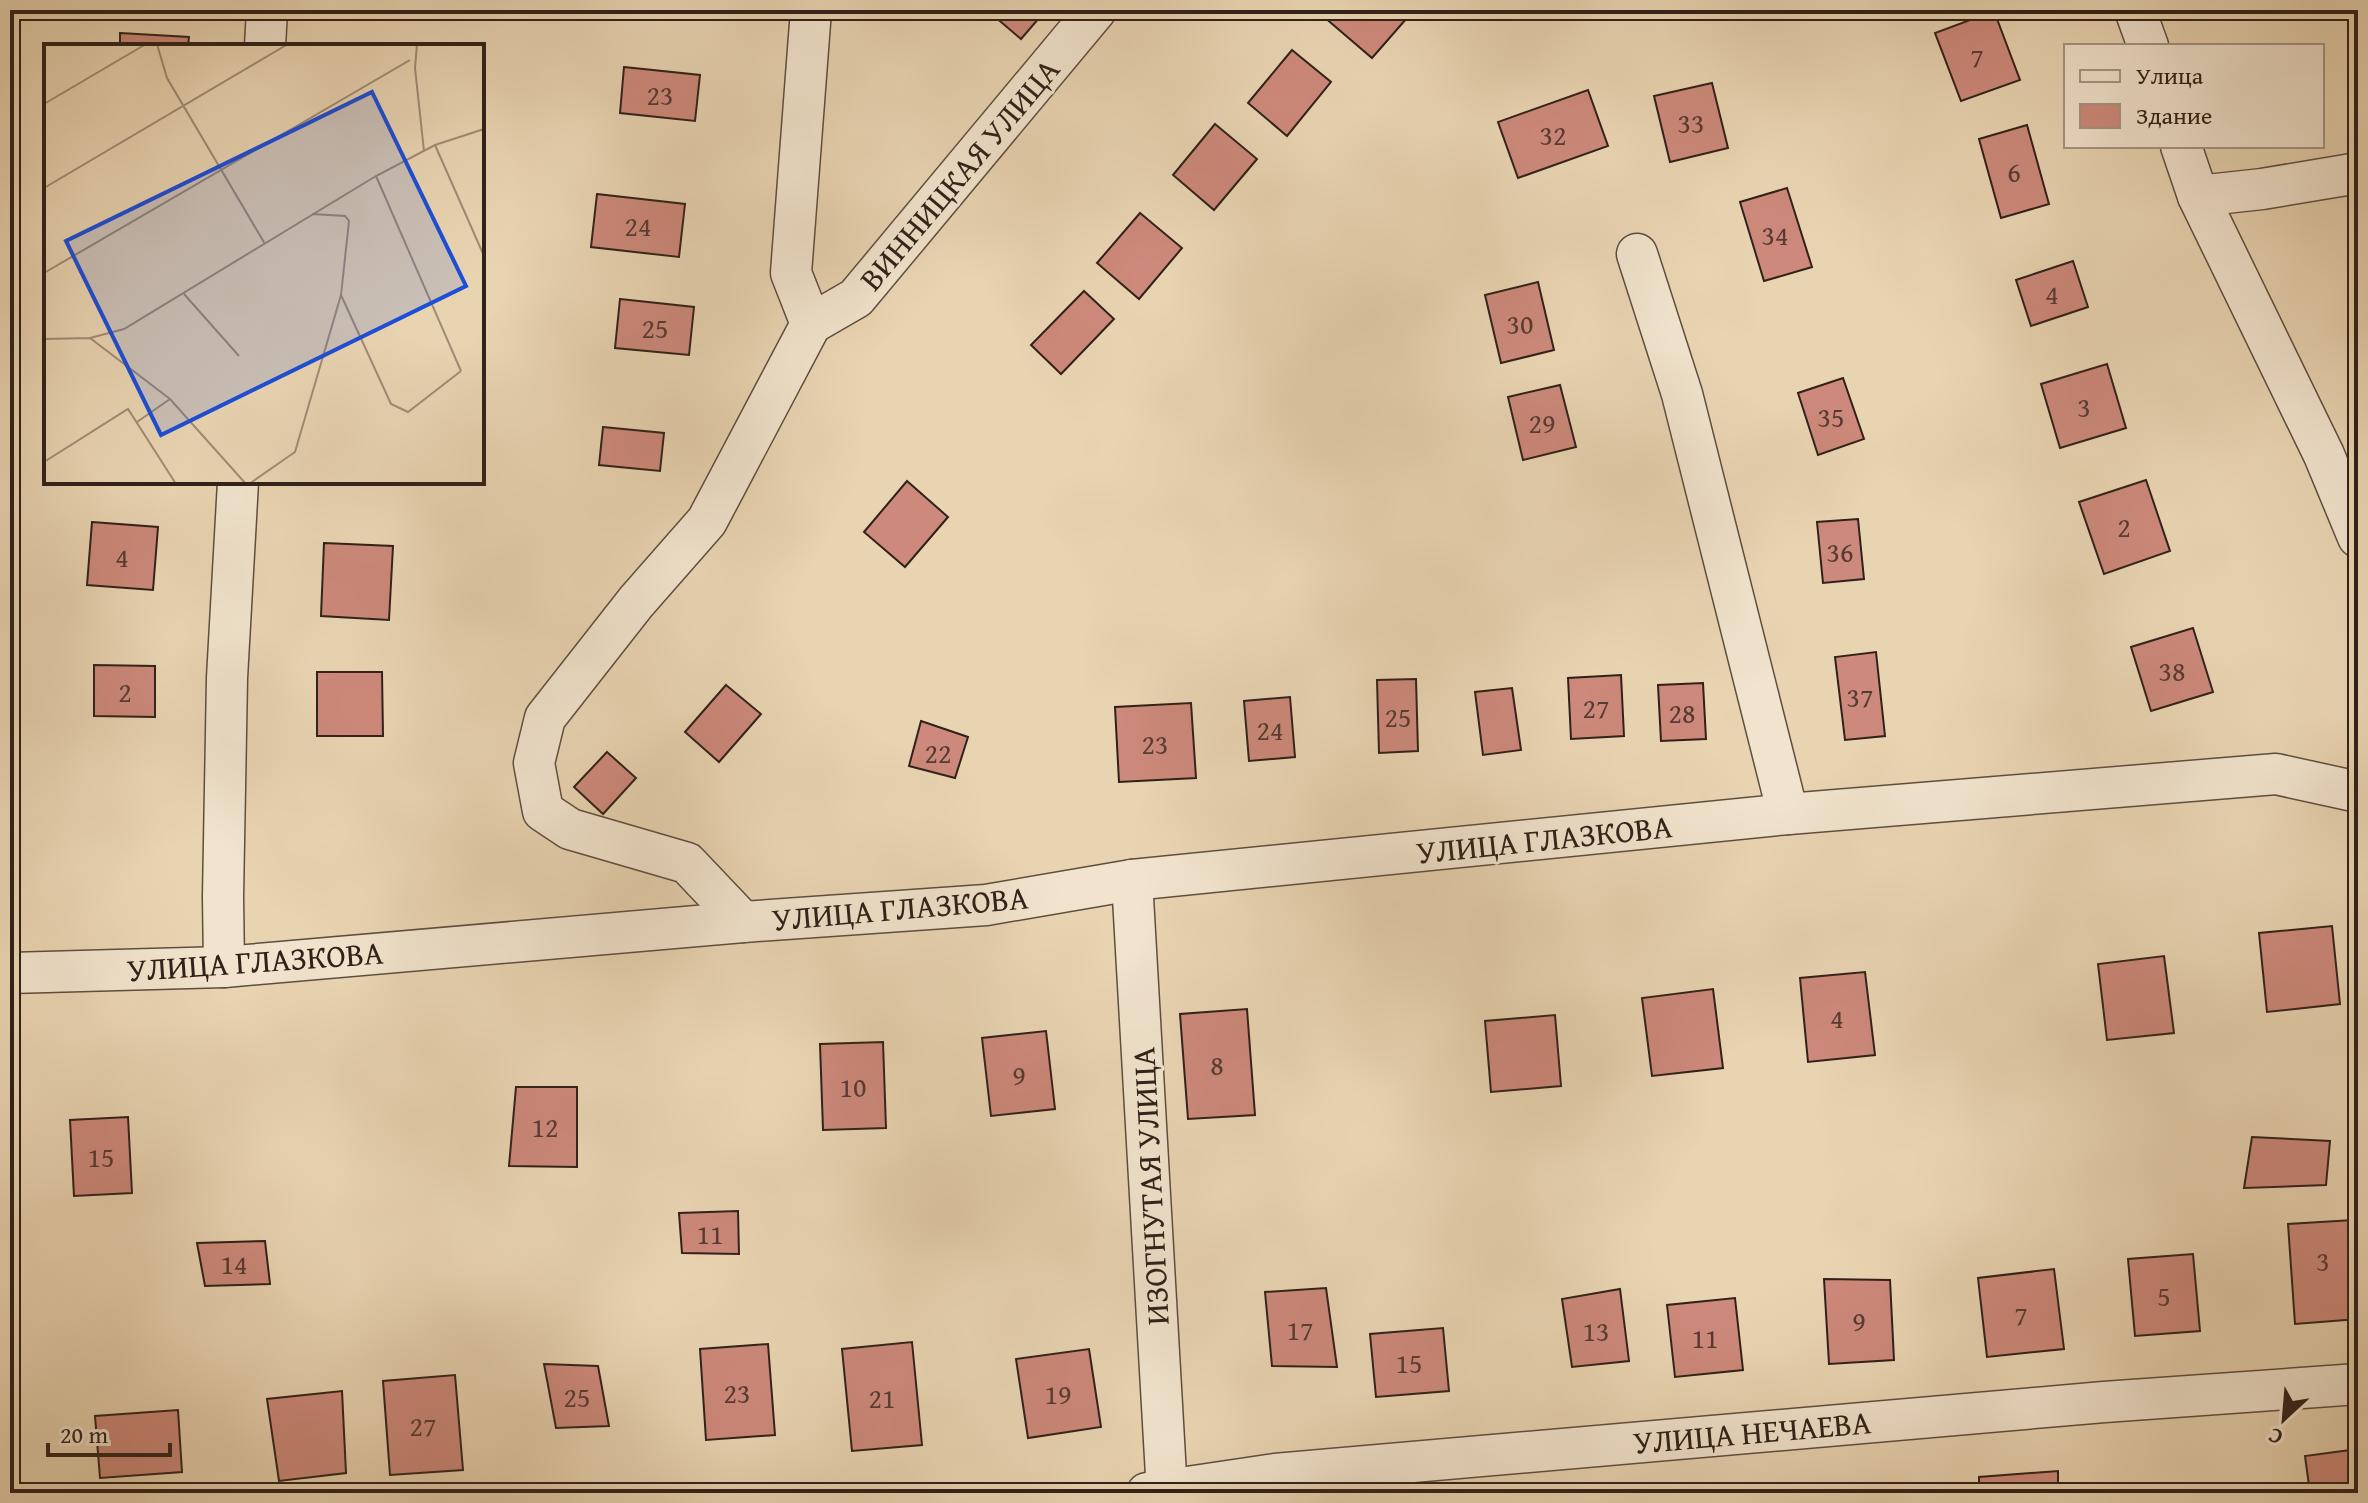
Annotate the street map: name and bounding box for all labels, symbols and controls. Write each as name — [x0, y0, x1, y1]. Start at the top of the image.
house number: 7 — [1970, 36, 1984, 77]
inset map — [44, 44, 484, 484]
legend — [2064, 44, 2324, 148]
street label: ВИННИЦКАЯ УЛИЦА — [848, 47, 1071, 300]
text: Улица — [2136, 58, 2204, 93]
house number: 23 — [647, 74, 673, 115]
text: Здание — [2136, 98, 2212, 133]
house number: 33 — [1678, 102, 1704, 143]
house number: 32 — [1540, 114, 1566, 155]
house number: 6 — [2007, 151, 2021, 192]
house number: 24 — [625, 205, 651, 246]
house number: 34 — [1762, 214, 1788, 255]
house number: 4 — [2045, 273, 2059, 314]
house number: 30 — [1507, 303, 1533, 344]
house number: 25 — [642, 307, 668, 348]
house number: 3 — [2077, 386, 2091, 427]
house number: 35 — [1818, 396, 1844, 437]
house number: 29 — [1529, 402, 1555, 443]
house number: 2 — [2117, 506, 2131, 547]
house number: 36 — [1827, 531, 1853, 572]
house number: 4 — [115, 536, 129, 577]
house number: 38 — [2159, 650, 2185, 691]
house number: 2 — [118, 671, 132, 712]
house number: 37 — [1847, 676, 1873, 717]
house number: 27 — [1583, 687, 1609, 728]
house number: 28 — [1669, 692, 1695, 733]
house number: 25 — [1385, 696, 1411, 737]
house number: 24 — [1257, 709, 1283, 750]
house number: 23 — [1142, 723, 1168, 764]
house number: 22 — [925, 732, 951, 773]
street label: УЛИЦА ГЛАЗКОВА — [1414, 802, 1675, 876]
street label: УЛИЦА ГЛАЗКОВА — [770, 873, 1031, 943]
street label: УЛИЦА ГЛАЗКОВА — [125, 929, 385, 993]
house number: 4 — [1830, 997, 1844, 1038]
house number: 8 — [1210, 1044, 1224, 1085]
street label: ИЗОГНУТАЯ УЛИЦА — [1119, 1045, 1181, 1326]
house number: 9 — [1012, 1054, 1026, 1095]
house number: 10 — [840, 1066, 866, 1107]
house number: 12 — [532, 1106, 558, 1147]
house number: 15 — [88, 1136, 114, 1177]
house number: 11 — [697, 1213, 723, 1254]
house number: 3 — [2316, 1240, 2330, 1281]
house number: 14 — [221, 1243, 247, 1284]
house number: 5 — [2157, 1275, 2171, 1316]
house number: 7 — [2014, 1294, 2028, 1335]
house number: 9 — [1852, 1300, 1866, 1341]
house number: 17 — [1287, 1309, 1313, 1350]
house number: 13 — [1583, 1310, 1609, 1351]
house number: 11 — [1692, 1317, 1718, 1358]
house number: 15 — [1396, 1342, 1422, 1383]
house number: 23 — [724, 1372, 750, 1413]
house number: 19 — [1045, 1373, 1071, 1414]
house number: 25 — [564, 1376, 590, 1417]
house number: 21 — [869, 1377, 895, 1418]
north arrow — [2244, 1379, 2324, 1459]
street label: УЛИЦА НЕЧАЕВА — [1631, 1398, 1873, 1466]
house number: 27 — [410, 1405, 436, 1446]
scale bar — [48, 1407, 170, 1457]
text: 20 m — [60, 1417, 108, 1452]
text: С — [2263, 1420, 2288, 1454]

